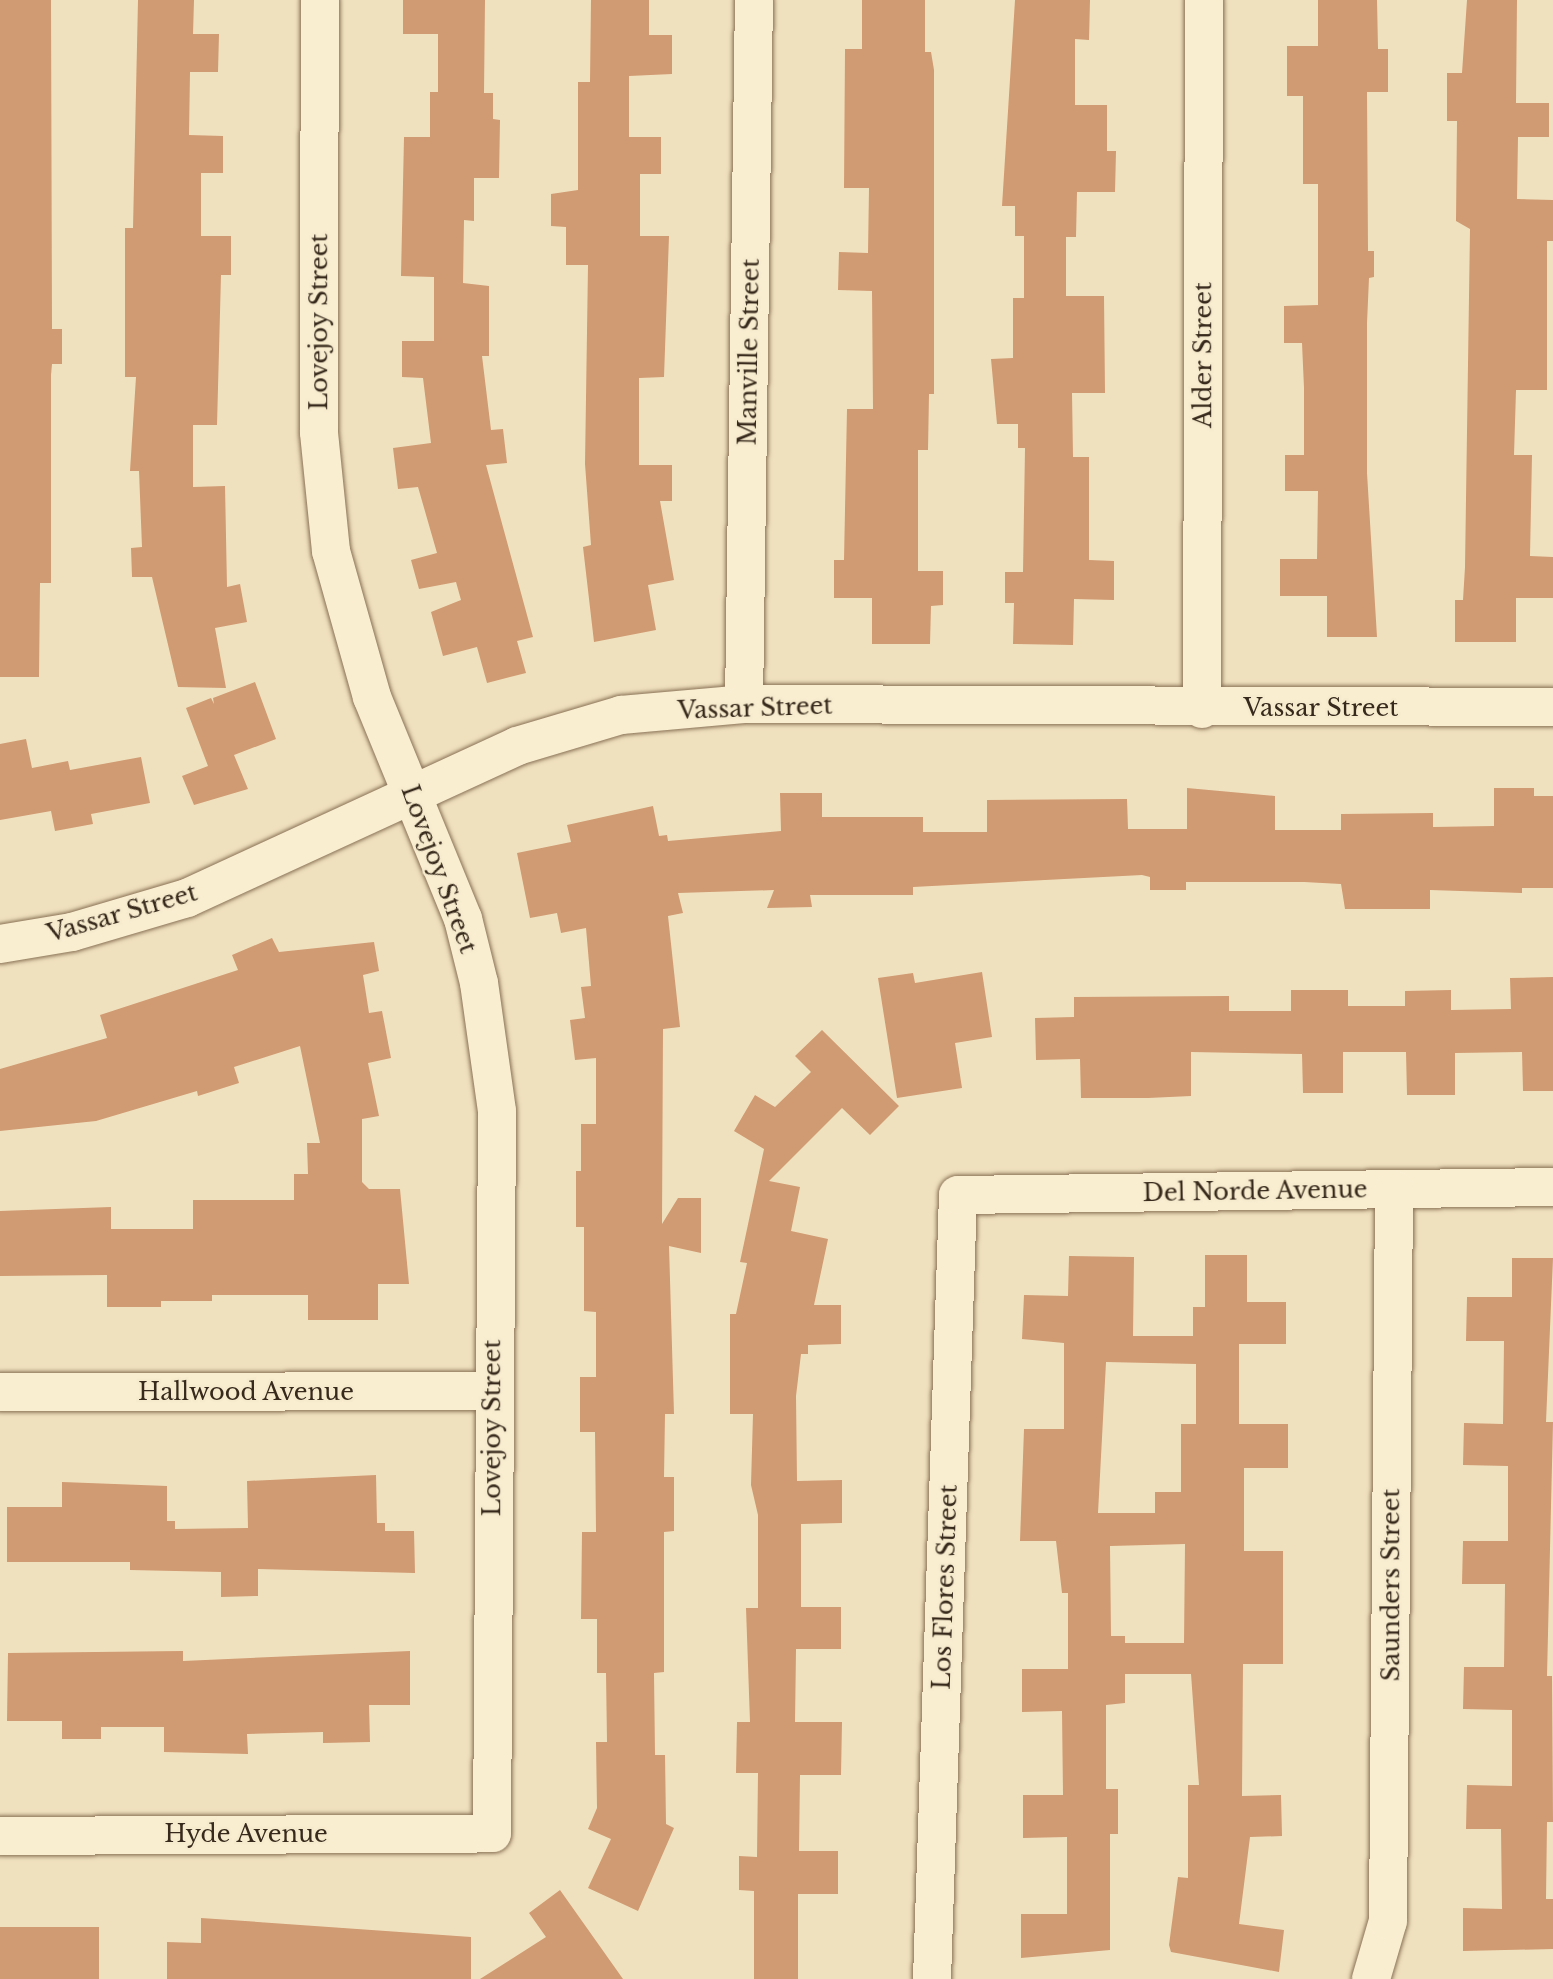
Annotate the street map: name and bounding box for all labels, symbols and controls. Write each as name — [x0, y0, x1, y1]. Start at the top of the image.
street label: Lovejoy Street — [305, 233, 333, 411]
street label: Manville Street — [733, 258, 765, 446]
street label: Alder Street — [1189, 282, 1217, 428]
street label: Vassar Street — [677, 691, 833, 725]
street label: Vassar Street — [1243, 694, 1399, 722]
street label: Lovejoy Street — [395, 781, 483, 957]
street label: Vassar Street — [43, 878, 201, 948]
street label: Del Norde Avenue — [1142, 1175, 1368, 1207]
street label: Lovejoy Street — [478, 1339, 506, 1517]
street label: Hallwood Avenue — [138, 1378, 354, 1406]
street label: Los Flores Street — [927, 1484, 963, 1690]
street label: Saunders Street — [1377, 1489, 1405, 1681]
street label: Hyde Avenue — [164, 1820, 328, 1848]

